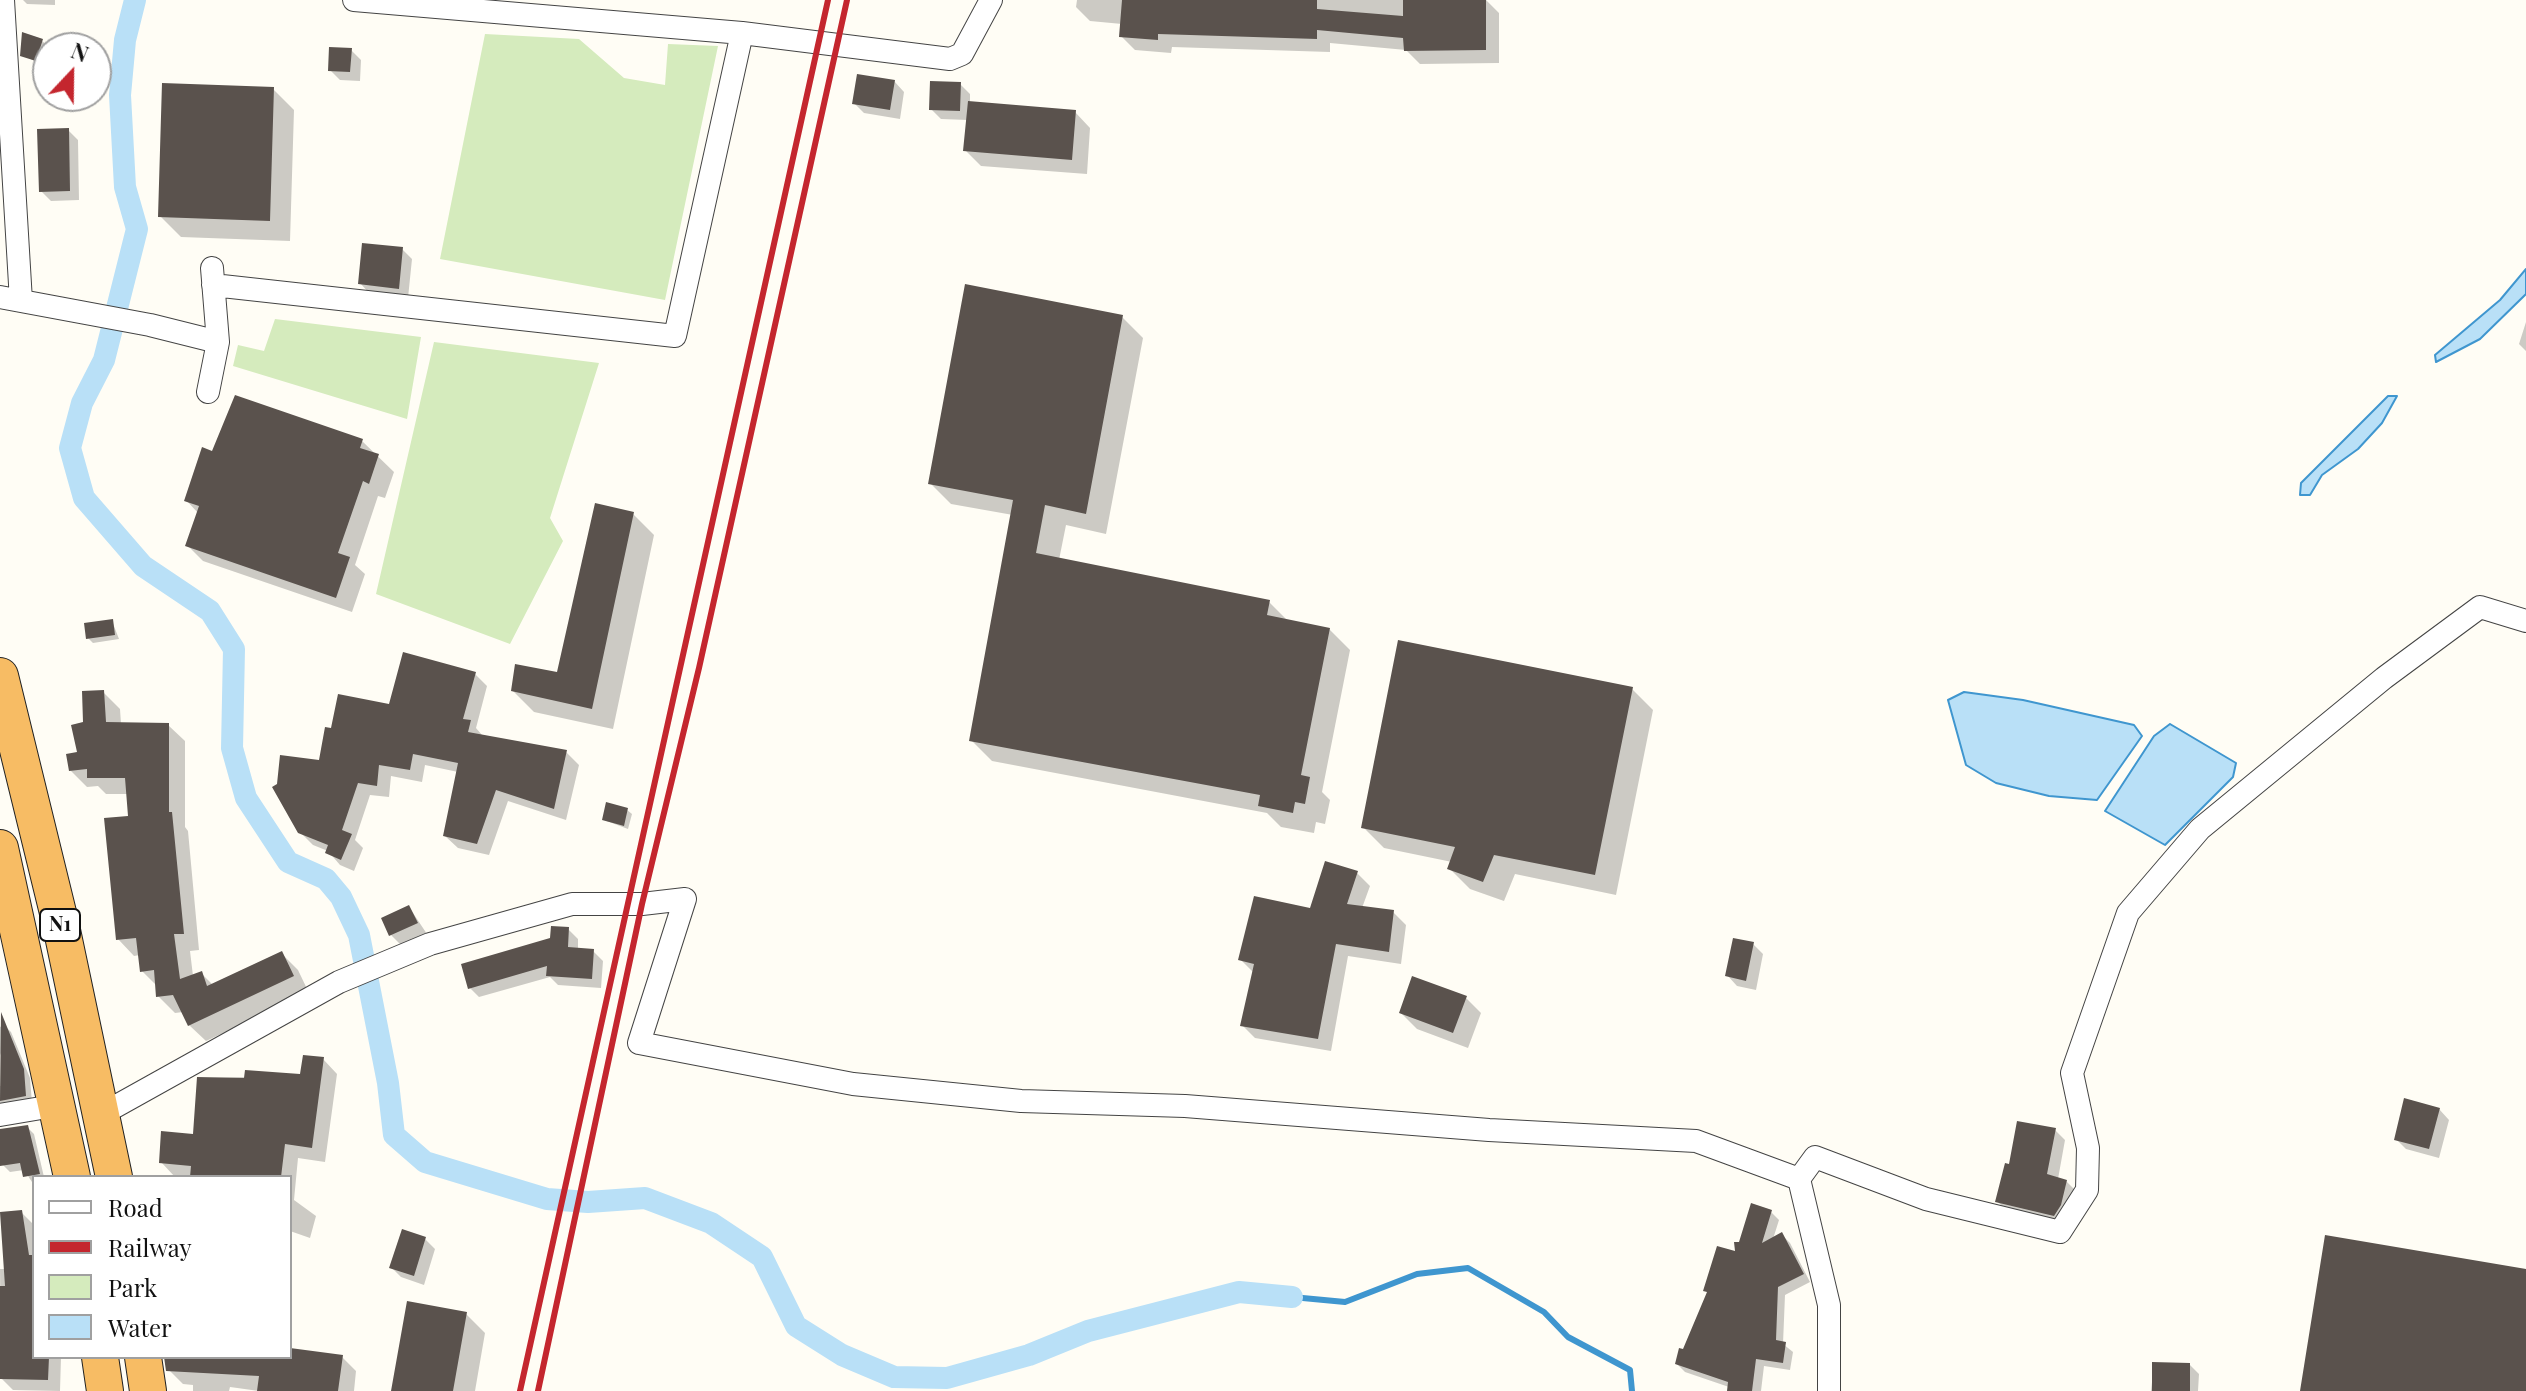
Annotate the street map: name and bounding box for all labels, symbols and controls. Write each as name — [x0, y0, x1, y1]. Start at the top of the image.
north arrow — [32, 32, 112, 112]
text: N — [67, 35, 93, 68]
road number: N1 — [40, 909, 80, 941]
legend — [32, 1175, 292, 1359]
text: Road — [108, 1191, 163, 1223]
text: Railway — [108, 1231, 192, 1263]
text: Park — [108, 1271, 157, 1303]
text: Water — [108, 1311, 172, 1343]

